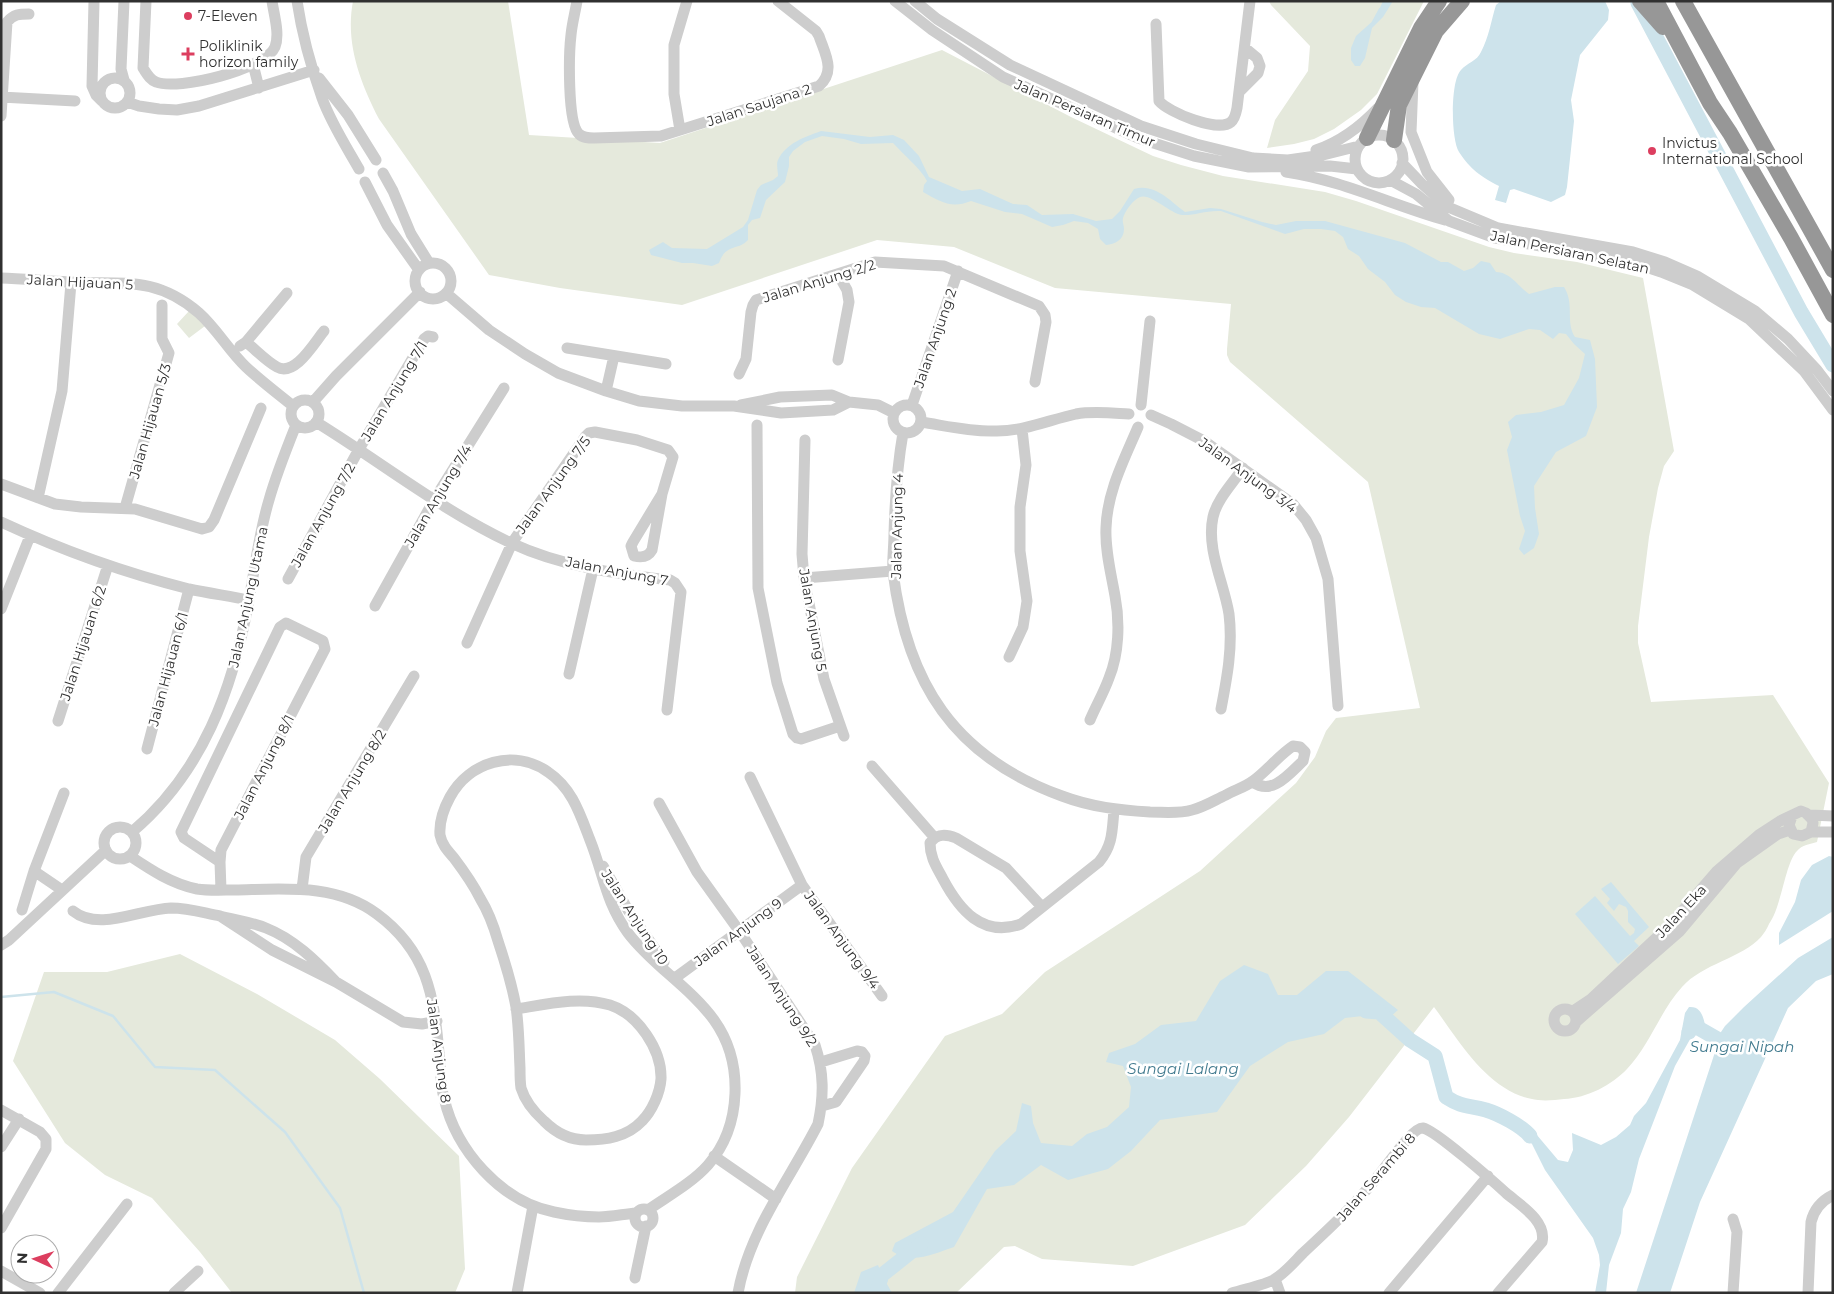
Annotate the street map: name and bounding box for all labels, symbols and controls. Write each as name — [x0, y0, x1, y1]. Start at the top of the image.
place label: 7-Eleven — [198, 7, 258, 25]
marker: 7-Eleven — [182, 10, 194, 22]
place label: Poliklinik horizon family — [199, 37, 299, 71]
marker: Poliklinik horizon family — [181, 47, 195, 61]
street label: Jalan Persiaran Timur — [1011, 75, 1159, 151]
street label: Jalan Saujana 2 — [704, 80, 813, 131]
place label: Invictus International School — [1662, 134, 1803, 168]
marker: Invictus International School — [1646, 145, 1658, 157]
street label: Jalan Persiaran Selatan — [1488, 226, 1651, 278]
street label: Jalan Anjung 2/2 — [760, 255, 877, 307]
street label: Jalan Hijauan 5 — [25, 270, 134, 294]
street label: Jalan Anjung 2 — [909, 286, 960, 391]
street label: Jalan Anjung 7/1 — [356, 338, 431, 445]
street label: Jalan Hijauan 5/3 — [125, 361, 175, 482]
street label: Jalan Anjung 7/5 — [511, 433, 594, 538]
street label: Jalan Anjung 3/4 — [1195, 433, 1301, 517]
street label: Jalan Anjung 7/4 — [400, 441, 476, 551]
street label: Jalan Anjung 7/2 — [286, 460, 359, 571]
street label: Jalan Anjung 4 — [887, 473, 907, 580]
street label: Jalan Anjung Utama — [224, 525, 272, 670]
street label: Jalan Anjung 7 — [563, 552, 670, 590]
street label: Jalan Anjung 5 — [795, 566, 831, 673]
street label: Jalan Hijauan 6/2 — [56, 583, 110, 704]
street label: Jalan Hijauan 6/1 — [144, 610, 192, 729]
street label: Jalan Anjung 8/1 — [229, 712, 298, 823]
street label: Jalan Anjung 8/2 — [314, 726, 390, 837]
street label: Jalan Anjung 10 — [597, 865, 673, 968]
street label: Jalan Eka — [1651, 881, 1710, 942]
street label: Jalan Anjung 9/4 — [800, 887, 884, 993]
street label: Jalan Anjung 9 — [690, 894, 786, 971]
street label: Jalan Anjung 9/2 — [742, 941, 821, 1050]
street label: Jalan Anjung 8 — [423, 997, 455, 1104]
water label: Sungai Nipah — [1690, 1037, 1794, 1056]
water label: Sungai Lalang — [1127, 1059, 1239, 1078]
street label: Jalan Serambi 8 — [1332, 1129, 1419, 1226]
north arrow — [10, 1234, 60, 1284]
text: N — [13, 1252, 31, 1264]

